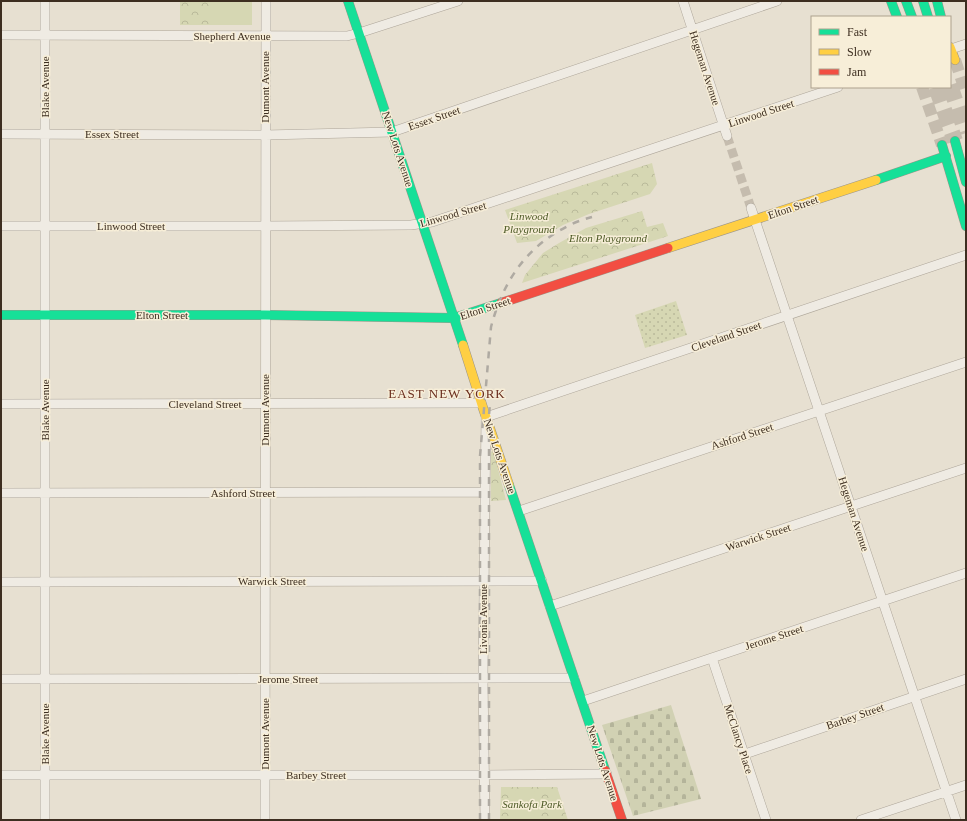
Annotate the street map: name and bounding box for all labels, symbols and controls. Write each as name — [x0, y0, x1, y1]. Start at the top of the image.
legend — [811, 16, 951, 88]
text: Fast — [847, 25, 868, 39]
street label: Hegeman Avenue — [687, 29, 723, 107]
street label: Shepherd Avenue — [193, 30, 271, 42]
text: Slow — [847, 45, 872, 59]
street label: Dumont Avenue — [259, 51, 271, 123]
street label: Blake Avenue — [39, 56, 51, 118]
text: Jam — [847, 65, 867, 79]
street label: Linwood Street — [727, 97, 795, 129]
street label: Essex Street — [406, 104, 462, 132]
street label: New Lots Avenue — [380, 110, 416, 188]
street label: Essex Street — [85, 128, 139, 140]
street label: Elton Street — [766, 193, 820, 221]
street label: Linwood Street — [419, 199, 487, 229]
park label: Linwood Playground — [502, 210, 555, 235]
street label: Linwood Street — [97, 220, 165, 232]
park label: Elton Playground — [568, 232, 648, 244]
street label: Elton Street — [458, 294, 512, 322]
street label: Elton Street — [136, 309, 188, 321]
street label: Cleveland Street — [690, 318, 762, 354]
street label: Dumont Avenue — [259, 374, 271, 446]
street label: Blake Avenue — [39, 379, 51, 441]
district label: EAST NEW YORK — [388, 386, 506, 401]
street label: Cleveland Street — [168, 398, 242, 410]
street label: New Lots Avenue — [482, 417, 519, 495]
street label: Ashford Street — [709, 420, 775, 452]
street label: Hegeman Avenue — [836, 475, 872, 553]
street label: Ashford Street — [211, 487, 275, 499]
street label: Warwick Street — [724, 521, 792, 553]
street label: Warwick Street — [238, 575, 306, 587]
street label: Livonia Avenue — [477, 584, 489, 654]
street label: Jerome Street — [744, 622, 804, 652]
street label: Jerome Street — [258, 673, 318, 685]
street label: Dumont Avenue — [259, 698, 271, 770]
street label: Barbey Street — [825, 701, 885, 731]
street label: Blake Avenue — [39, 703, 51, 765]
street label: McClancy Place — [722, 703, 756, 775]
street label: New Lots Avenue — [585, 724, 621, 802]
street label: Barbey Street — [286, 769, 346, 781]
park label: Sankofa Park — [502, 798, 563, 810]

